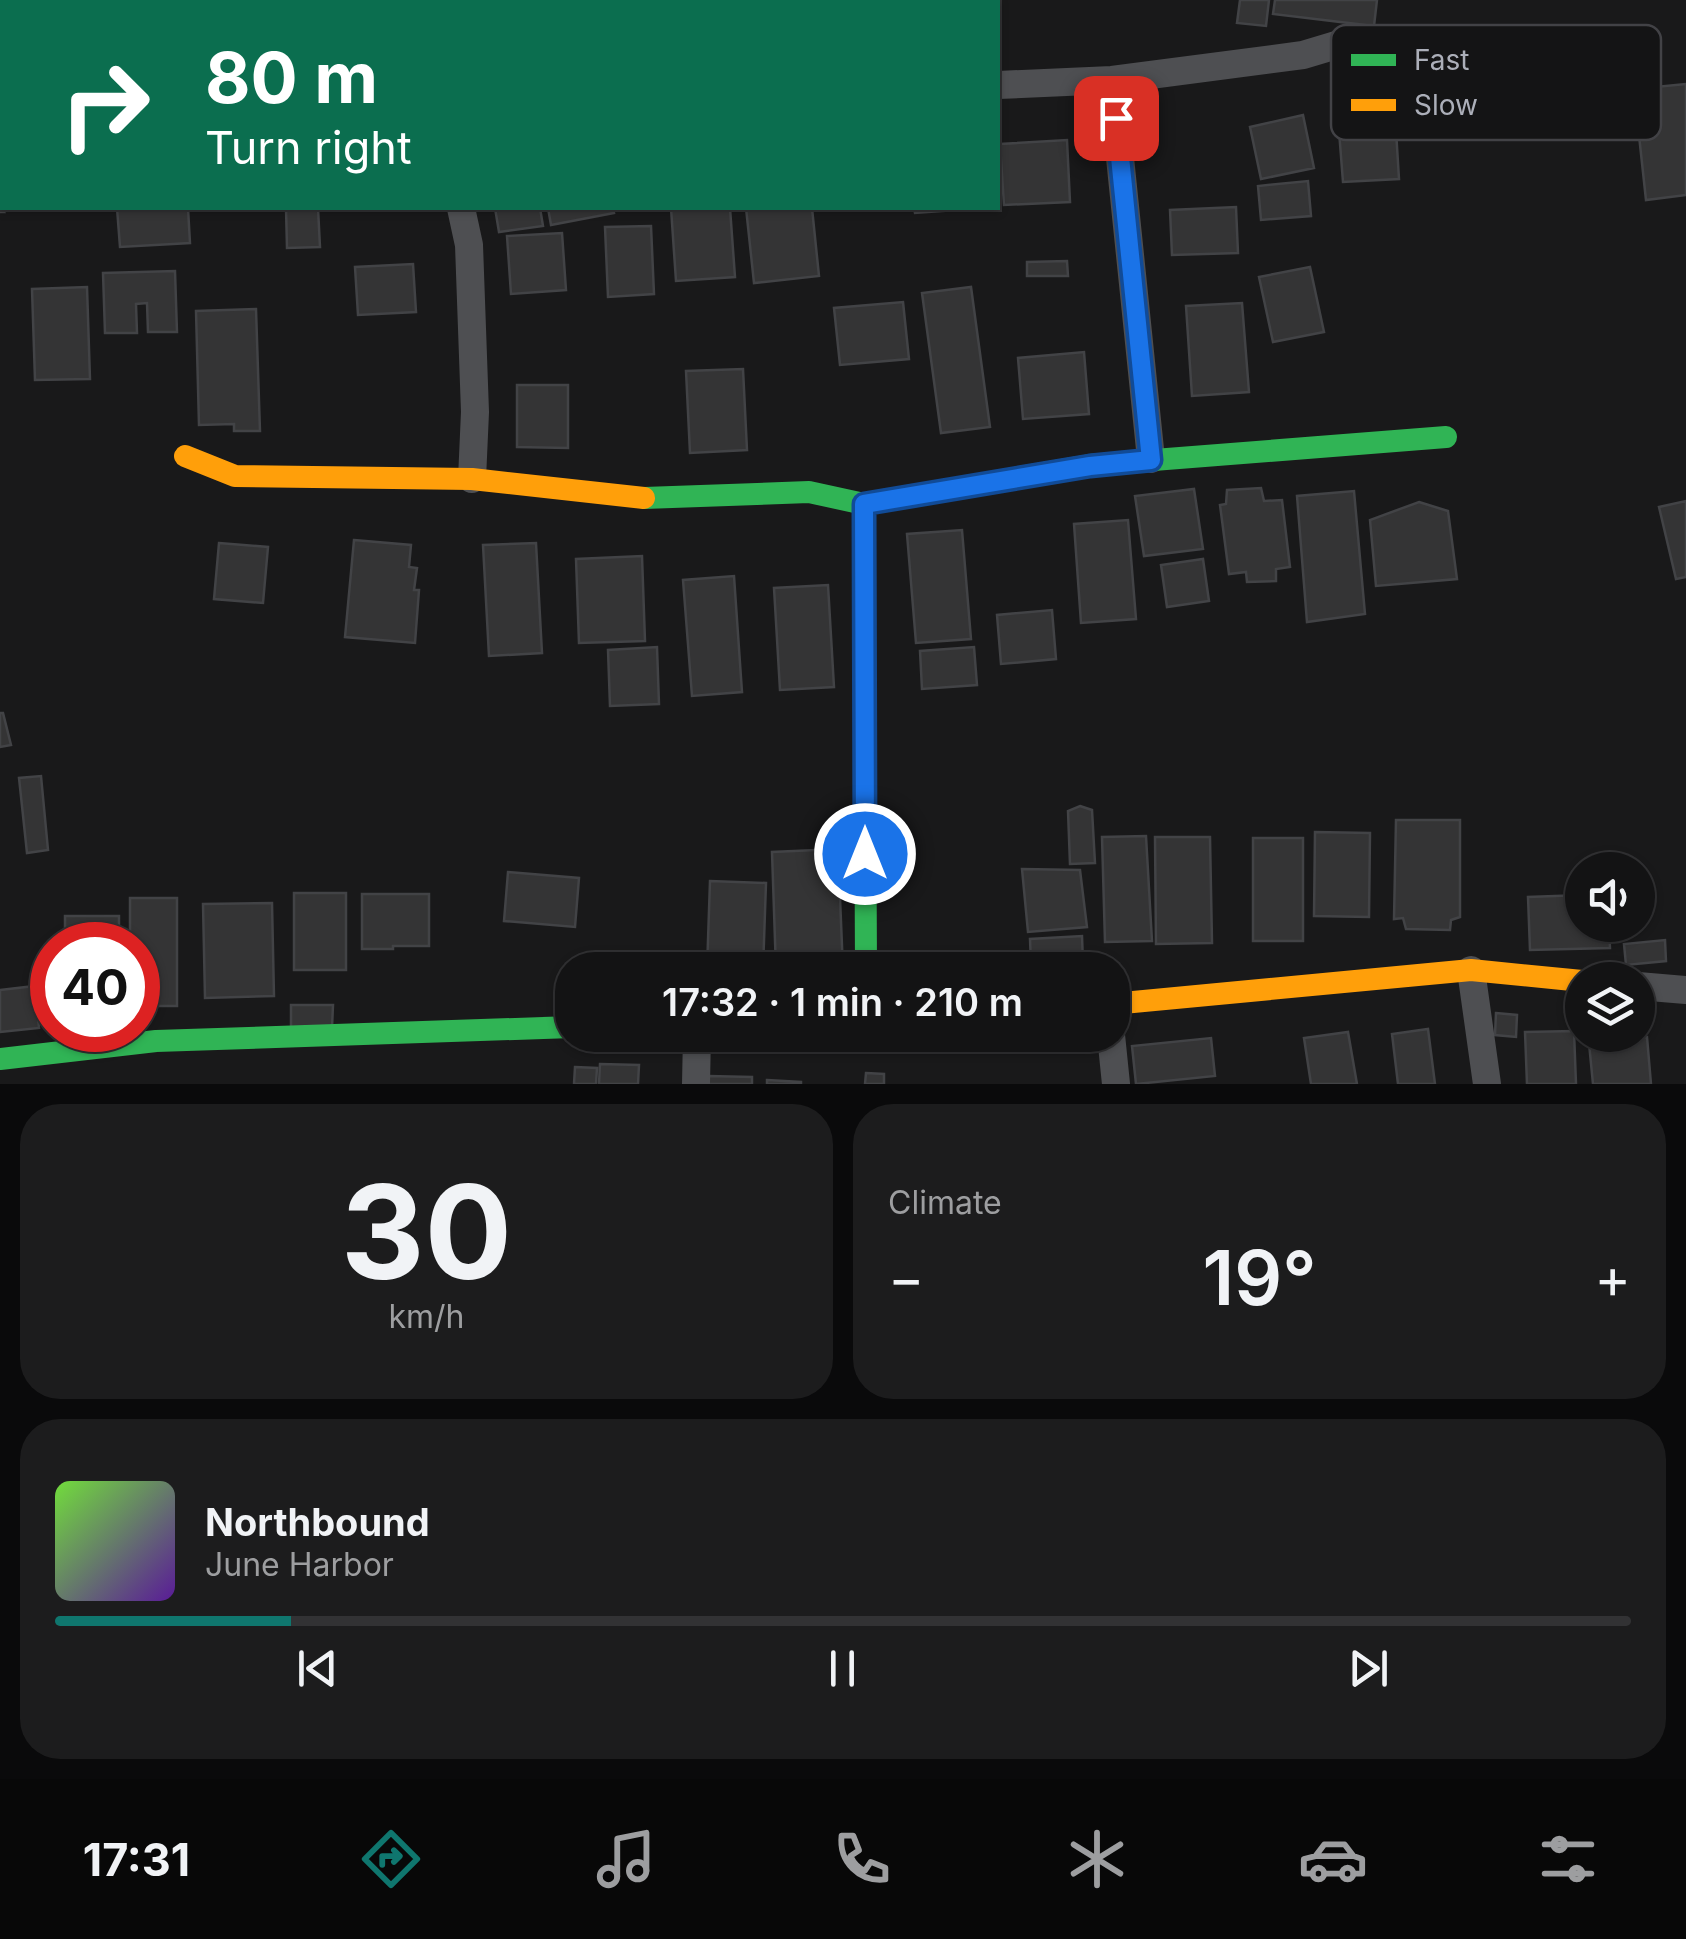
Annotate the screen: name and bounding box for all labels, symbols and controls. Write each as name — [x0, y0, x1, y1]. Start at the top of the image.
legend — [1331, 25, 1661, 140]
text: 80 m — [205, 35, 378, 120]
icon: right — [40, 40, 170, 170]
text: Fast — [1414, 43, 1470, 77]
pin — [1074, 76, 1159, 161]
text: Slow — [1414, 88, 1478, 122]
icon: arrive — [1089, 91, 1144, 146]
text: Turn right — [205, 120, 412, 175]
position arrow — [813, 802, 917, 906]
map controls — [1565, 852, 1655, 1052]
button: sound — [1565, 852, 1655, 942]
speed limit sign: 40 — [30, 922, 160, 1052]
button: layers — [1565, 962, 1655, 1052]
text: 17:32 · 1 min · 210 m — [662, 979, 1023, 1025]
text: 30 — [341, 1153, 512, 1310]
text: Climate — [888, 1183, 1002, 1222]
text: 19° — [1202, 1232, 1317, 1323]
text: − — [888, 1245, 924, 1311]
text: + — [1595, 1245, 1631, 1311]
text: km/h — [388, 1297, 465, 1336]
text: Northbound — [205, 1499, 430, 1545]
text: June Harbor — [205, 1545, 394, 1584]
icon: previous — [290, 1641, 345, 1696]
icon: pause — [815, 1641, 870, 1696]
icon: next — [1341, 1641, 1396, 1696]
icon: directions — [356, 1824, 426, 1894]
icon: music — [591, 1824, 661, 1894]
icon: phone — [827, 1824, 897, 1894]
icon: climate — [1062, 1824, 1132, 1894]
icon: car — [1298, 1824, 1368, 1894]
icon: filters — [1533, 1824, 1603, 1894]
text: 17:31 — [83, 1832, 190, 1887]

